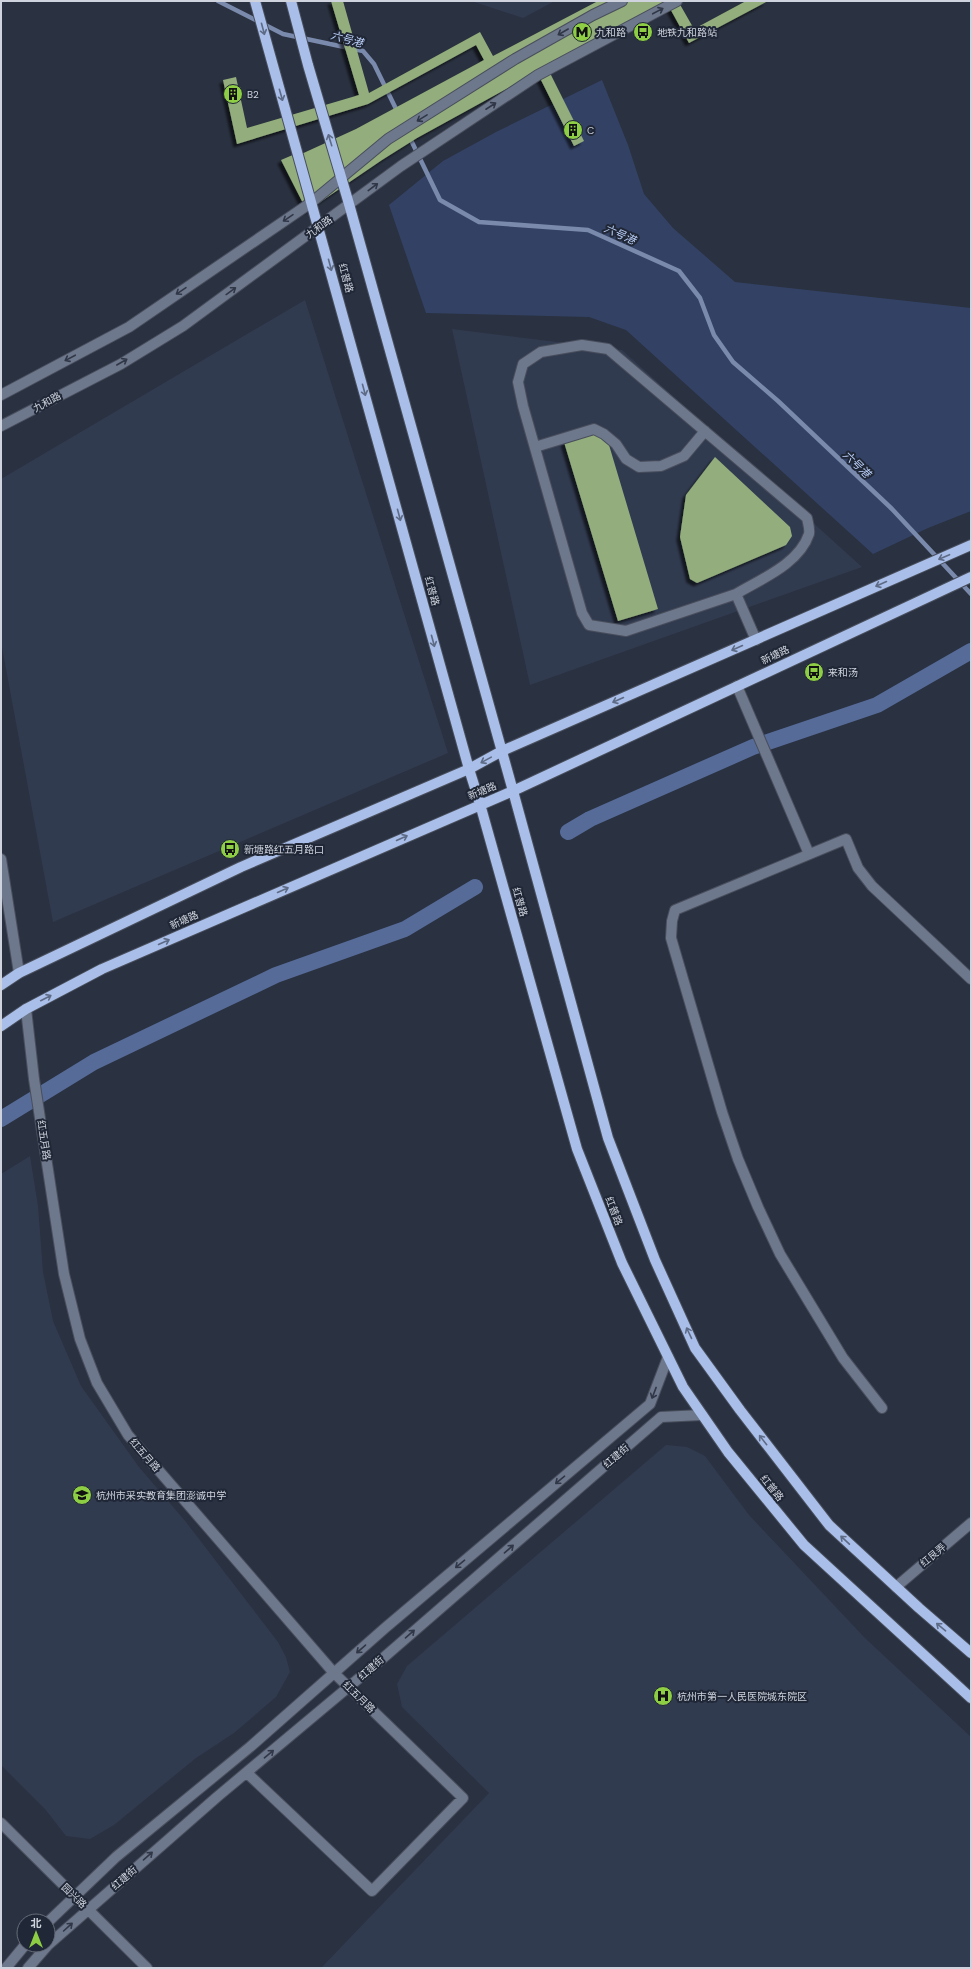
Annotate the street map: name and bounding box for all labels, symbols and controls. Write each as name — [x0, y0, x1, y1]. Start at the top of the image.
one-way arrow — [652, 7, 664, 14]
metro station icon: 九和路 — [571, 21, 593, 43]
bus stop icon: 地铁九和路站 — [632, 21, 654, 43]
one-way arrow — [259, 23, 267, 36]
place label: 九和路 — [596, 26, 626, 39]
place label: 地铁九和路站 — [657, 26, 717, 39]
water label: 六号港 — [329, 28, 367, 51]
one-way arrow — [557, 29, 569, 37]
building icon: B2 — [222, 83, 244, 105]
place label: B2 — [247, 88, 259, 101]
one-way arrow — [278, 89, 285, 102]
one-way arrow — [485, 102, 496, 110]
one-way arrow — [417, 114, 428, 122]
building icon: C — [562, 119, 584, 141]
place label: C — [587, 124, 594, 137]
one-way arrow — [326, 134, 333, 147]
one-way arrow — [367, 183, 378, 191]
street label: 九和路 — [303, 213, 335, 241]
one-way arrow — [283, 214, 294, 222]
water label: 六号港 — [602, 221, 640, 248]
one-way arrow — [326, 258, 334, 271]
street label: 红普路 — [336, 262, 356, 294]
one-way arrow — [225, 287, 236, 295]
one-way arrow — [175, 288, 187, 296]
one-way arrow — [64, 355, 76, 363]
one-way arrow — [116, 358, 128, 366]
one-way arrow — [361, 383, 368, 396]
street label: 九和路 — [31, 389, 63, 415]
water label: 六号港 — [840, 448, 875, 482]
one-way arrow — [396, 509, 403, 522]
one-way arrow — [938, 554, 950, 561]
street label: 红普路 — [422, 575, 442, 607]
one-way arrow — [876, 581, 888, 588]
one-way arrow — [430, 634, 437, 647]
street label: 新塘路 — [759, 643, 791, 667]
one-way arrow — [731, 645, 743, 652]
bus stop icon: 来和汤 — [803, 661, 825, 683]
place label: 来和汤 — [828, 666, 858, 679]
one-way arrow — [612, 697, 624, 704]
one-way arrow — [481, 756, 493, 764]
street label: 新塘路 — [466, 779, 498, 803]
one-way arrow — [395, 834, 407, 841]
bus stop icon: 新塘路红五月路口 — [219, 838, 241, 860]
place label: 新塘路红五月路口 — [244, 843, 324, 856]
one-way arrow — [276, 886, 288, 894]
street label: 红普路 — [510, 886, 530, 918]
street label: 新塘路 — [168, 908, 200, 932]
one-way arrow — [157, 938, 169, 946]
one-way arrow — [40, 994, 52, 1001]
street label: 红五月路 — [34, 1119, 54, 1161]
street label: 红普路 — [603, 1195, 625, 1227]
one-way arrow — [684, 1328, 692, 1340]
one-way arrow — [650, 1387, 658, 1399]
one-way arrow — [758, 1434, 767, 1445]
street label: 红五月路 — [127, 1436, 163, 1474]
street label: 红建街 — [600, 1441, 632, 1471]
street label: 红普路 — [758, 1472, 786, 1504]
one-way arrow — [554, 1476, 565, 1485]
school or university icon: 杭州市采实教育集团澎诚中学 — [71, 1484, 93, 1506]
place label: 杭州市采实教育集团澎诚中学 — [96, 1489, 226, 1502]
one-way arrow — [840, 1535, 850, 1545]
street label: 红艮弄 — [917, 1540, 949, 1570]
one-way arrow — [503, 1544, 514, 1553]
one-way arrow — [455, 1560, 466, 1569]
one-way arrow — [936, 1623, 947, 1632]
one-way arrow — [405, 1629, 416, 1638]
one-way arrow — [356, 1644, 367, 1653]
street label: 红建街 — [355, 1653, 387, 1683]
street label: 红五月路 — [340, 1678, 378, 1716]
hospital icon: 杭州市第一人民医院城东院区 — [652, 1685, 674, 1707]
place label: 杭州市第一人民医院城东院区 — [677, 1690, 807, 1703]
one-way arrow — [264, 1750, 274, 1759]
one-way arrow — [143, 1852, 154, 1861]
street label: 红建街 — [108, 1863, 140, 1893]
street label: 园兴路 — [59, 1881, 89, 1911]
north arrow — [16, 1913, 56, 1953]
text: 北 — [31, 1916, 42, 1930]
one-way arrow — [63, 1923, 73, 1932]

